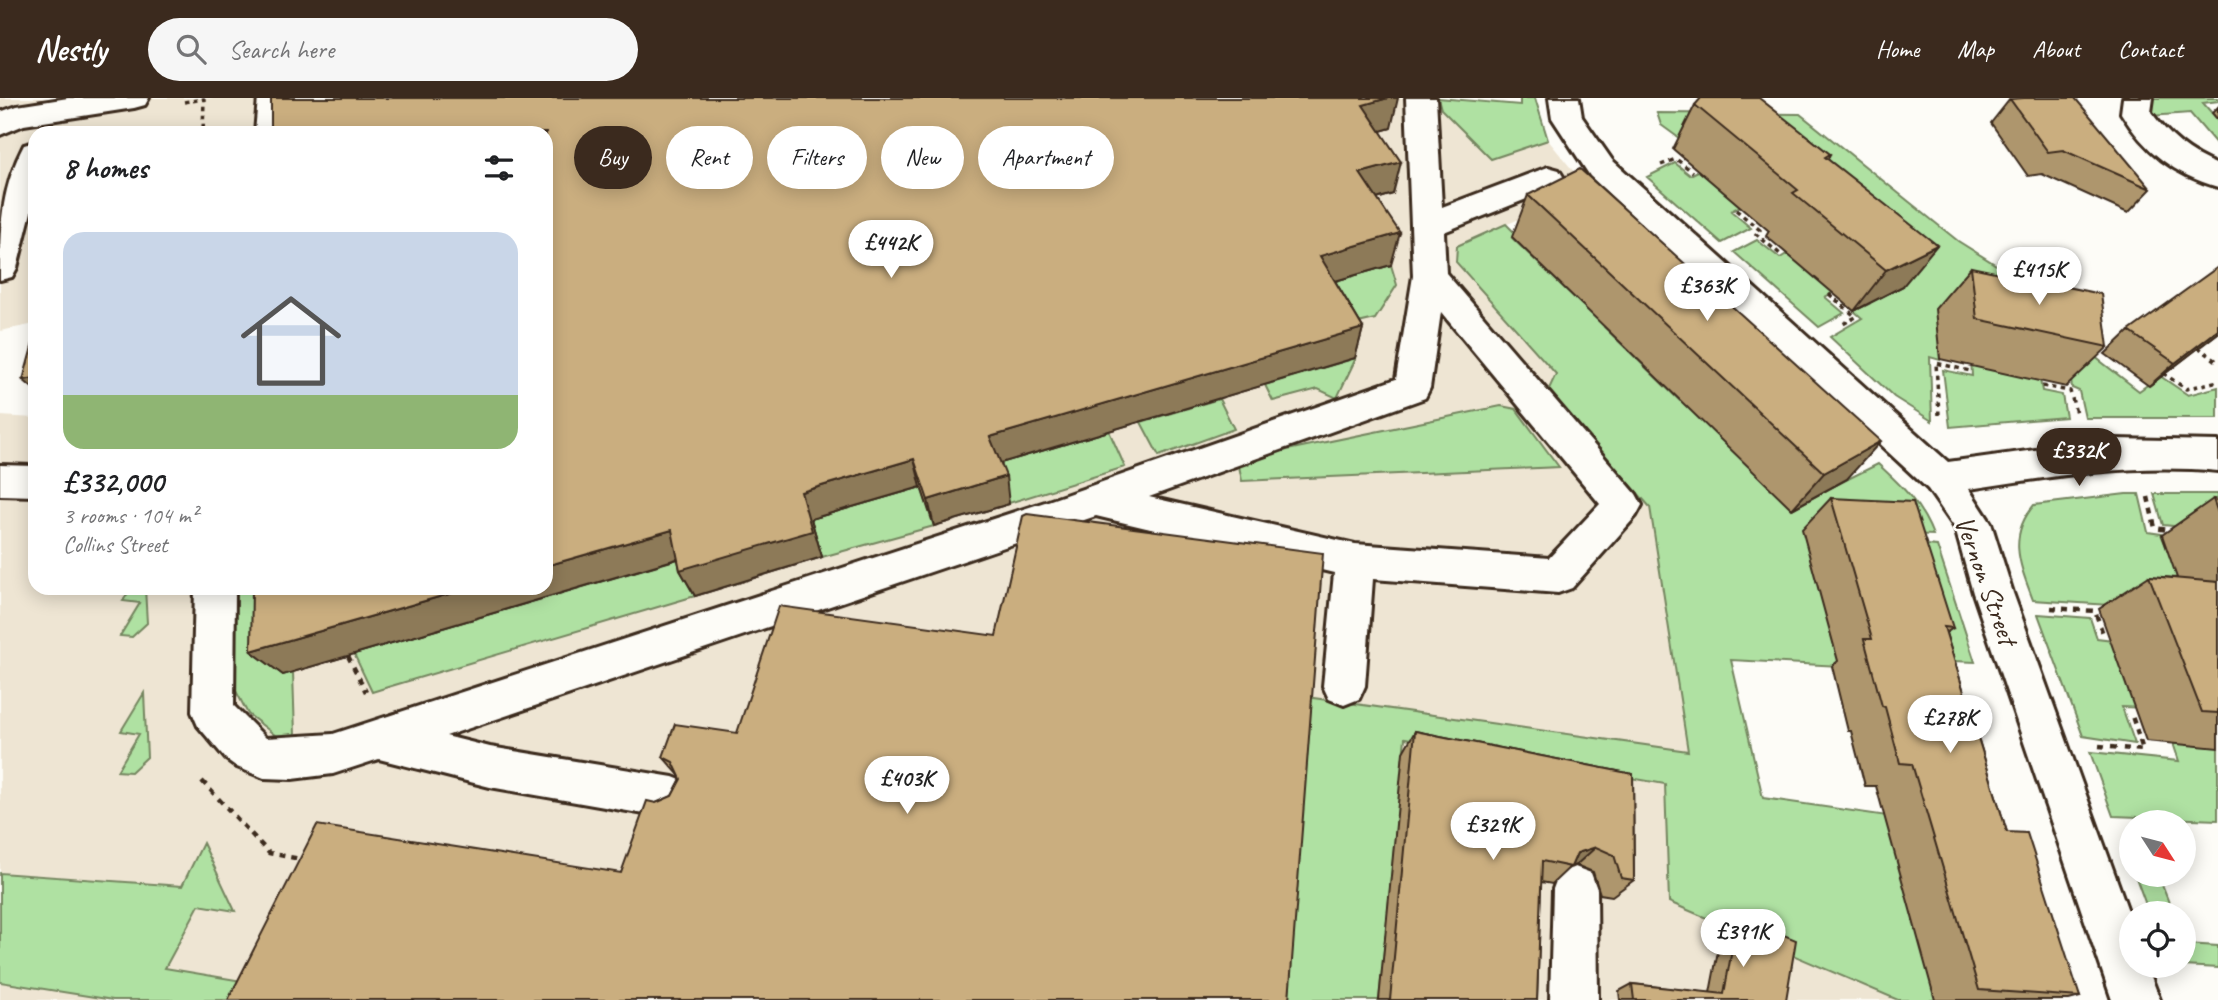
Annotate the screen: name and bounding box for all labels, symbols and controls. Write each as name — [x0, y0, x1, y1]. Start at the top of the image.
search box — [148, 18, 638, 81]
text: Nestly — [35, 28, 106, 70]
icon: search — [172, 30, 210, 68]
text: Search here — [228, 33, 334, 66]
text: Home — [1876, 34, 1919, 64]
text: Map — [1957, 34, 1994, 64]
text: About — [2032, 34, 2080, 64]
text: Contact — [2118, 34, 2183, 64]
chip: Buy — [574, 126, 652, 189]
chip: Rent — [666, 126, 753, 189]
chip: Filters — [767, 126, 867, 189]
chip: New — [881, 126, 964, 189]
chip: Apartment — [978, 126, 1114, 189]
text: 8 homes — [63, 149, 148, 187]
icon: filters — [480, 149, 518, 187]
pin: £442K — [842, 220, 940, 280]
text: £442K — [864, 228, 918, 257]
pin: £415K — [1990, 248, 2088, 307]
text: £415K — [2013, 255, 2065, 284]
pin: £363K — [1658, 264, 1756, 323]
text: £363K — [1680, 271, 1734, 300]
icon: home — [228, 278, 354, 404]
pin: £332K — [2030, 428, 2128, 488]
text: £332K — [2052, 436, 2106, 465]
text: £332,000 — [63, 463, 163, 501]
text: 3 rooms · 104 m² — [63, 501, 198, 530]
street label: Vernon Street — [1947, 511, 2027, 653]
text: Collins Street — [63, 530, 167, 559]
pin: £278K — [1901, 696, 1999, 755]
text: £278K — [1924, 703, 1977, 732]
pin: £403K — [858, 756, 956, 816]
text: £403K — [880, 764, 934, 793]
pin: £329K — [1444, 802, 1542, 862]
text: £329K — [1467, 810, 1519, 839]
north arrow — [2119, 810, 2196, 887]
map controls — [2119, 810, 2196, 978]
button: locate — [2119, 901, 2196, 978]
pin: £391K — [1694, 910, 1792, 969]
text: £391K — [1717, 917, 1769, 946]

